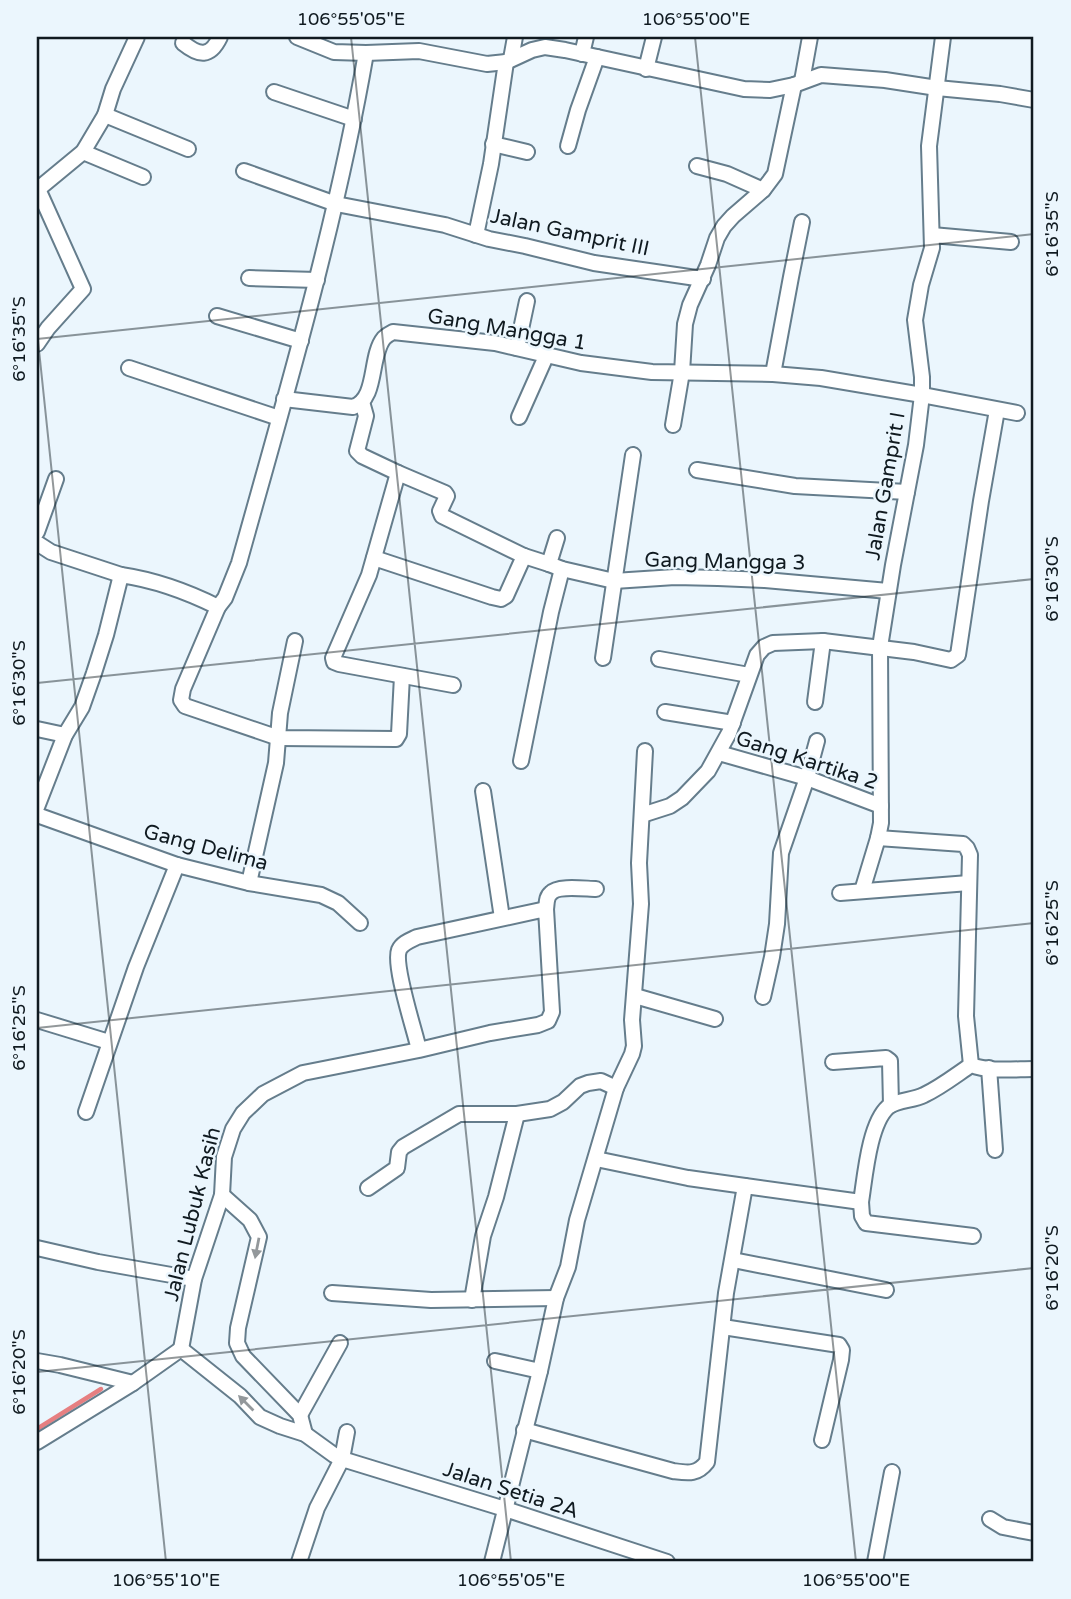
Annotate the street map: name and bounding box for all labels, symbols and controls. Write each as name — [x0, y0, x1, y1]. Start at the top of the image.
text: 106°55'05"E — [297, 8, 405, 30]
text: 106°55'00"E — [642, 8, 750, 30]
text: 6°16'35"S — [1041, 191, 1063, 277]
street label: Jalan Gamprit III — [488, 203, 652, 262]
text: 6°16'35"S — [8, 296, 30, 382]
street label: Gang Mangga 1 — [425, 303, 588, 356]
street label: Jalan Gamprit I — [860, 410, 911, 562]
text: 6°16'30"S — [1041, 536, 1063, 622]
street label: Gang Mangga 3 — [644, 548, 806, 575]
text: 6°16'30"S — [8, 640, 30, 726]
street label: Gang Kartika 2 — [733, 726, 881, 795]
street label: Gang Delima — [141, 819, 271, 876]
text: 6°16'25"S — [1041, 880, 1063, 966]
text: 6°16'25"S — [8, 985, 30, 1071]
street label: Jalan Lubuk Kasih — [159, 1124, 226, 1304]
text: 6°16'20"S — [1041, 1225, 1063, 1311]
one-way arrow — [251, 1237, 262, 1259]
text: 6°16'20"S — [8, 1329, 30, 1415]
one-way arrow — [238, 1395, 255, 1411]
street label: Jalan Setia 2A — [440, 1457, 582, 1524]
text: 106°55'10"E — [112, 1569, 220, 1591]
text: 106°55'05"E — [457, 1569, 565, 1591]
text: 106°55'00"E — [802, 1569, 910, 1591]

